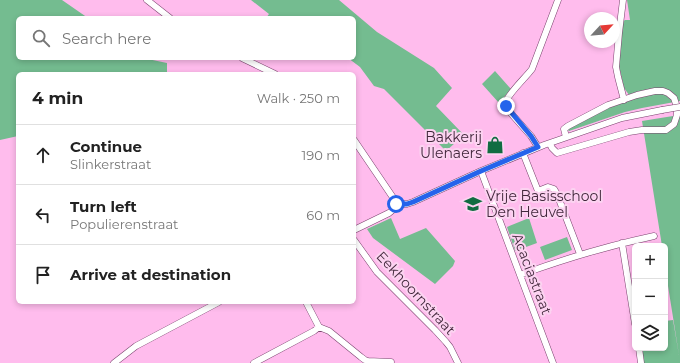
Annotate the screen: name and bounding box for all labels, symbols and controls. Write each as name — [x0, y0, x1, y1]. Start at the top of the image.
north arrow — [584, 12, 620, 48]
search box — [16, 16, 356, 60]
icon: search — [30, 27, 52, 49]
text: Search here — [62, 29, 151, 48]
text: 4 min — [32, 88, 83, 108]
text: Walk · 250 m — [257, 90, 340, 106]
route end — [497, 97, 515, 115]
place label: Bakkerij Ulenaers — [420, 128, 482, 162]
shop icon: Bakkerij Ulenaers — [485, 135, 505, 155]
text: Continue — [70, 137, 142, 156]
icon: ahead — [32, 144, 54, 166]
text: 190 m — [302, 147, 340, 163]
text: Slinkerstraat — [70, 156, 151, 172]
place label: Vrije Basisschool Den Heuvel — [486, 187, 602, 221]
school or university icon: Vrije Basisschool Den Heuvel — [463, 194, 483, 214]
route start — [387, 195, 405, 213]
text: Turn left — [70, 197, 137, 216]
icon: left — [32, 204, 54, 226]
text: 60 m — [306, 207, 340, 223]
text: Populierenstraat — [70, 216, 178, 232]
street label: Acaciastraat — [508, 231, 556, 318]
map controls — [632, 243, 668, 351]
button: + — [632, 243, 668, 279]
street label: Eekhoornstraat — [373, 247, 460, 339]
icon: arrive — [32, 264, 54, 286]
text: Arrive at destination — [70, 265, 231, 284]
button: − — [632, 279, 668, 315]
button: layers — [632, 315, 668, 351]

